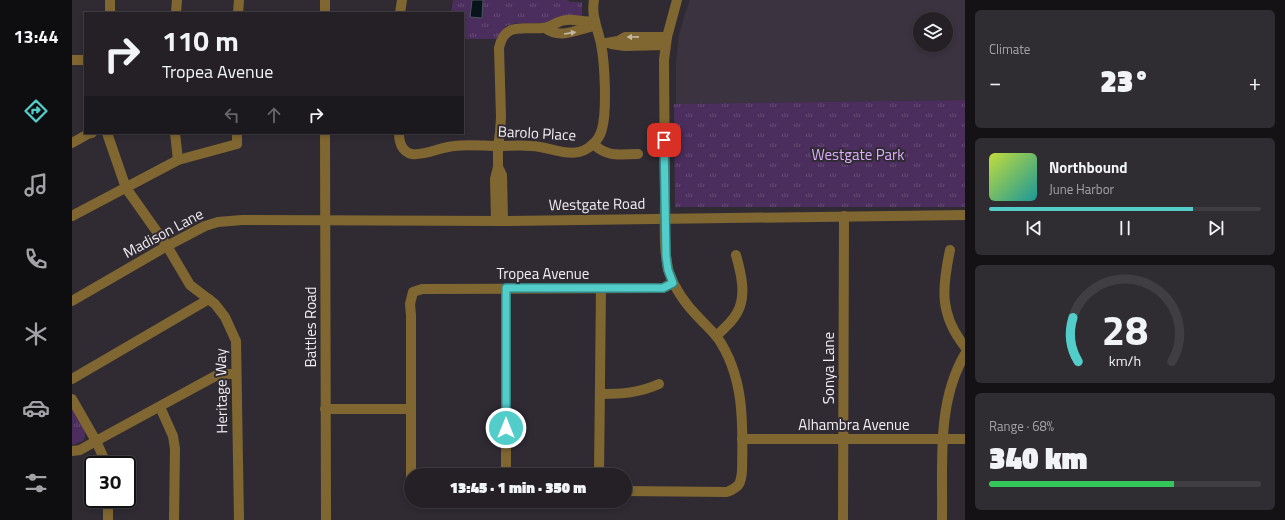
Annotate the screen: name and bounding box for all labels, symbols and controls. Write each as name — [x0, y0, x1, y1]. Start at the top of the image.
map controls — [913, 12, 953, 52]
button: layers — [913, 12, 953, 52]
text: 110 m — [162, 19, 239, 62]
text: 13:44 — [14, 23, 58, 50]
icon: right — [96, 28, 148, 80]
one-way arrow — [564, 30, 576, 36]
one-way arrow — [626, 34, 639, 40]
text: Climate — [989, 39, 1030, 59]
text: Tropea Avenue — [162, 58, 273, 85]
text: 23° — [1100, 58, 1150, 104]
text: − — [989, 65, 1001, 99]
text: + — [1249, 65, 1261, 99]
icon: directions — [22, 97, 50, 125]
icon: left — [221, 104, 243, 126]
icon: ahead — [263, 104, 285, 126]
icon: right — [305, 104, 327, 126]
street label: Barolo Place — [497, 119, 577, 147]
pin — [647, 123, 681, 157]
icon: arrive — [653, 129, 675, 151]
park label: Westgate Park — [812, 143, 904, 166]
text: Northbound — [1049, 156, 1128, 179]
icon: music — [22, 171, 50, 199]
text: June Harbor — [1049, 179, 1114, 199]
street label: Westgate Road — [548, 192, 646, 216]
street label: Madison Lane — [119, 202, 207, 264]
icon: previous — [1023, 217, 1045, 239]
icon: pause — [1114, 217, 1136, 239]
icon: next — [1205, 217, 1227, 239]
icon: phone — [22, 245, 50, 273]
street label: Tropea Avenue — [497, 262, 589, 285]
street label: Battles Road — [299, 286, 322, 368]
text: 28 — [1102, 298, 1148, 361]
icon: climate — [22, 320, 50, 348]
street label: Sonya Lane — [817, 332, 840, 404]
street label: Heritage Way — [209, 348, 233, 434]
text: km/h — [1109, 349, 1141, 371]
icon: car — [22, 394, 50, 422]
position arrow — [485, 407, 527, 449]
street label: Alhambra Avenue — [798, 413, 910, 436]
text: Range · 68% — [989, 416, 1054, 436]
text: 340 km — [989, 435, 1087, 481]
speed limit sign: 30 — [84, 456, 136, 508]
icon: filters — [22, 469, 50, 497]
text: 13:45 · 1 min · 350 m — [450, 476, 586, 499]

